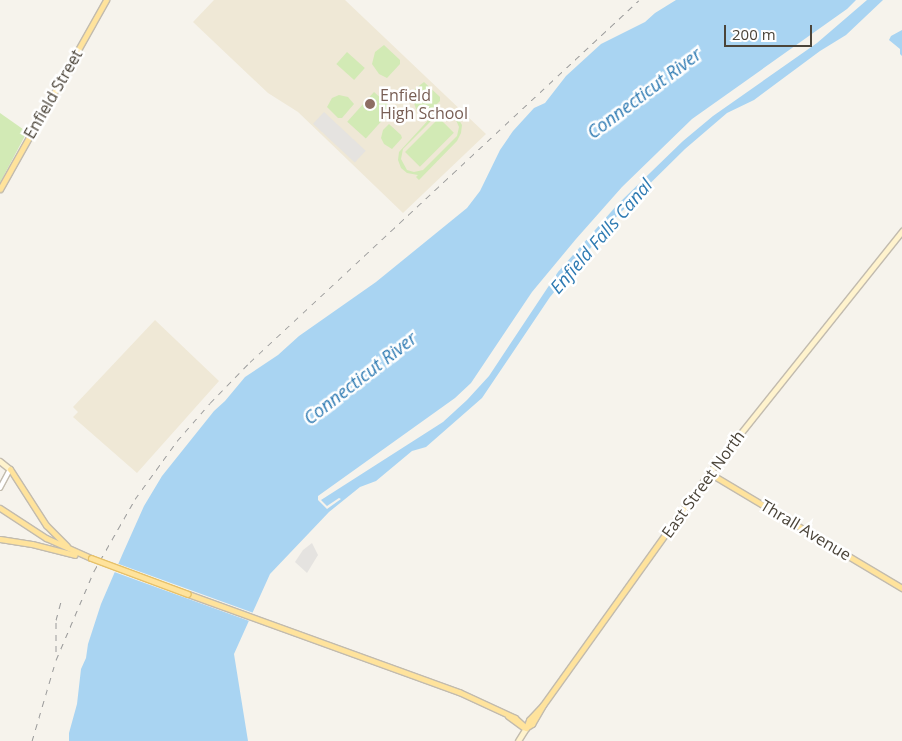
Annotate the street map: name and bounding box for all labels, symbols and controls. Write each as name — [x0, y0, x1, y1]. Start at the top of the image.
scale bar — [727, 15, 814, 47]
text: 200 m — [732, 24, 776, 44]
water label: Connecticut River — [583, 43, 705, 143]
street label: Enfield Street — [20, 46, 86, 142]
place label: Enfield High School — [380, 85, 468, 123]
marker: Enfield High School — [364, 98, 376, 110]
water label: Enfield Falls Canal — [545, 174, 657, 298]
water label: Connecticut River — [299, 327, 421, 429]
street label: East Street North — [658, 427, 748, 541]
street label: Thrall Avenue — [757, 496, 855, 564]

